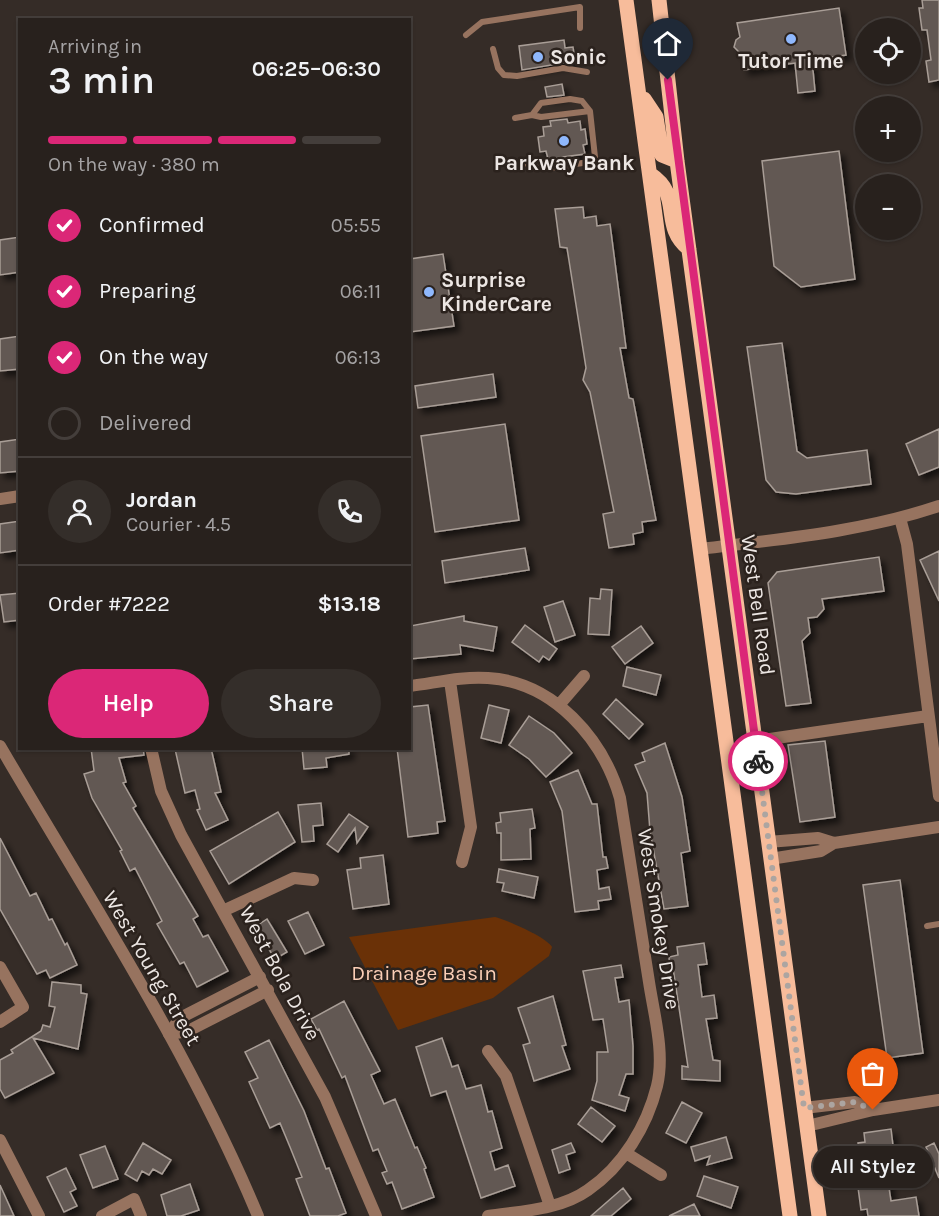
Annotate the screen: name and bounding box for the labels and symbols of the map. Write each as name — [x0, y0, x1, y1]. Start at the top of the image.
pin — [642, 18, 693, 80]
marker: Tutor Time — [784, 32, 798, 46]
place label: Sonic — [550, 45, 606, 69]
place label: Tutor Time — [738, 49, 844, 73]
marker: Sonic — [531, 50, 545, 64]
marker: Parkway Bank — [557, 134, 571, 148]
place label: Parkway Bank — [494, 151, 635, 175]
place label: Surprise KinderCare — [441, 268, 552, 316]
marker: Surprise KinderCare — [422, 285, 436, 299]
street label: West Bell Road — [736, 533, 780, 677]
courier — [728, 731, 788, 791]
street label: West Smokey Drive — [633, 827, 685, 1011]
street label: West Young Street — [98, 887, 206, 1050]
street label: West Bola Drive — [234, 902, 326, 1044]
park label: Drainage Basin — [351, 961, 497, 985]
pin — [847, 1048, 898, 1110]
callout: All Stylez — [813, 1146, 933, 1188]

